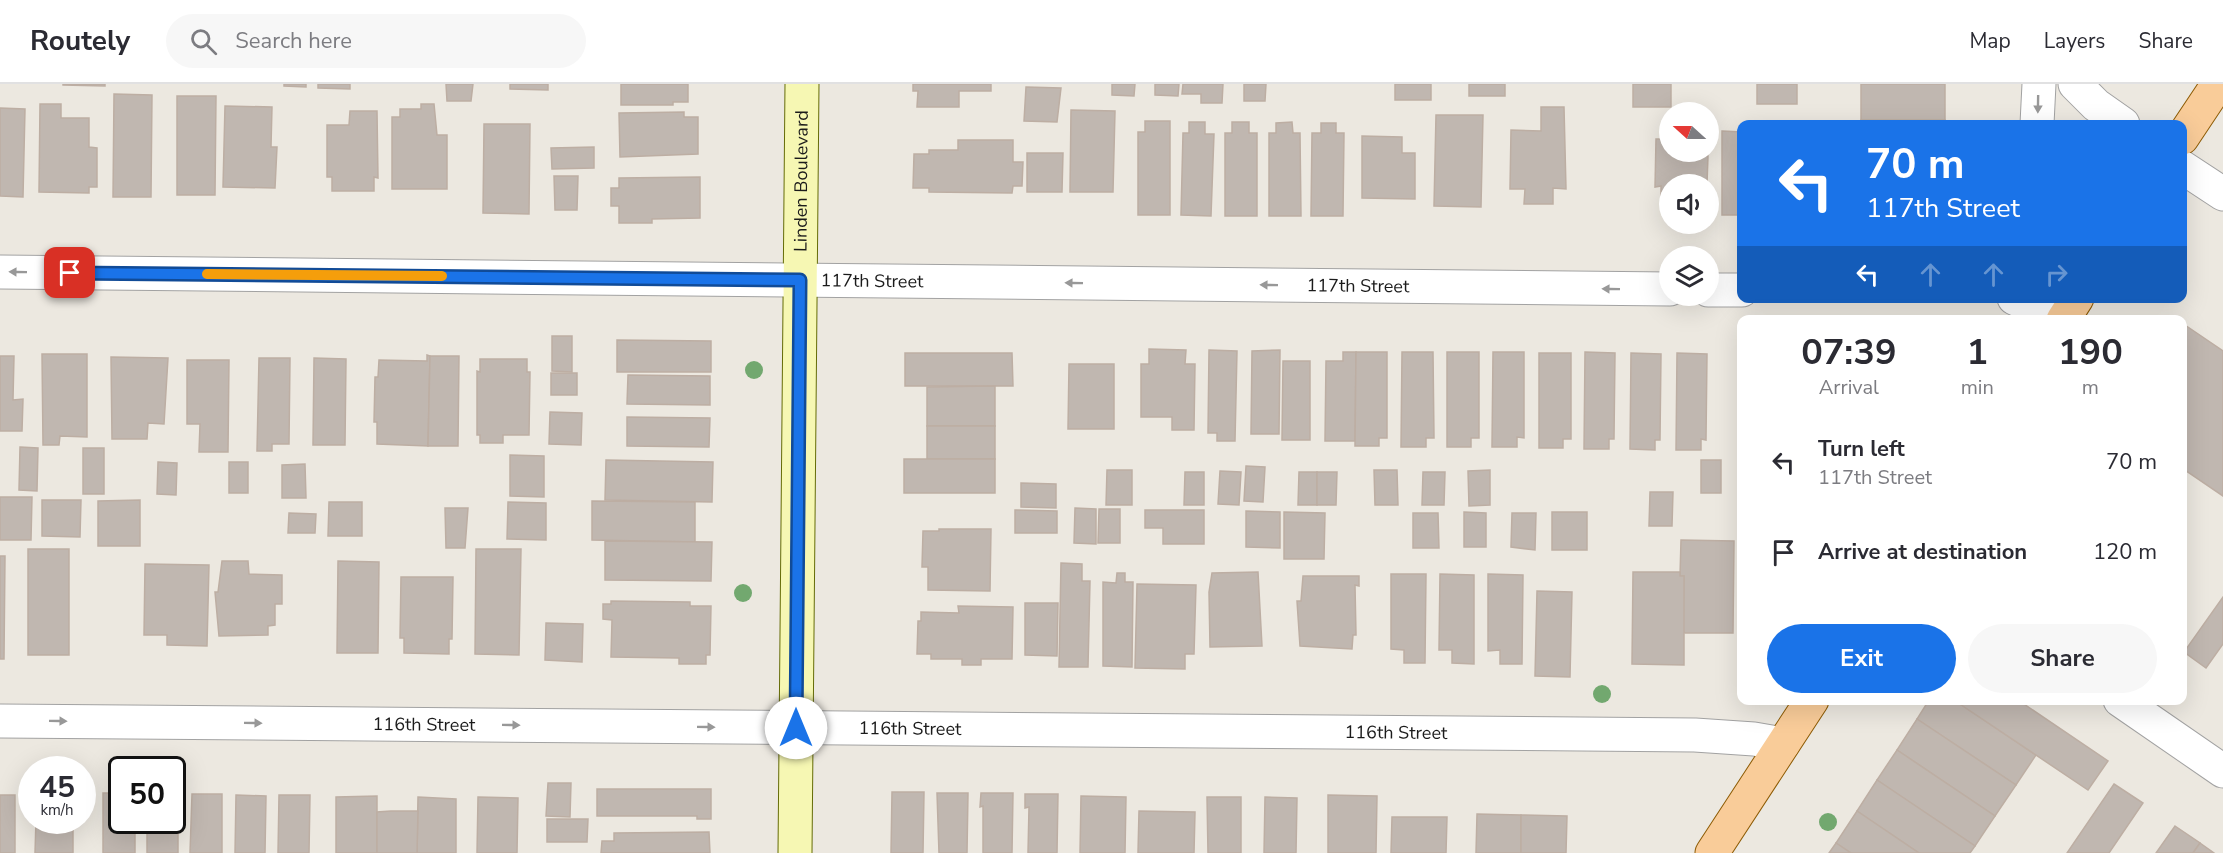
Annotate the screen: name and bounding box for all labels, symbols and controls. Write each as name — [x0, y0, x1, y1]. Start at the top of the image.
search box — [166, 14, 586, 68]
text: Routely — [30, 22, 130, 60]
icon: search — [187, 25, 220, 58]
text: Search here — [235, 26, 352, 56]
text: Map — [1969, 27, 2011, 55]
text: Layers — [2044, 27, 2105, 55]
text: Share — [2138, 27, 2193, 55]
one-way arrow — [2033, 95, 2042, 114]
north arrow — [1659, 102, 1719, 162]
map controls — [1659, 102, 1719, 306]
street label: Linden Boulevard — [788, 110, 814, 252]
text: 70 m — [1866, 136, 1965, 193]
icon: left — [1767, 144, 1845, 222]
button: sound — [1659, 174, 1719, 234]
text: 117th Street — [1866, 190, 2020, 227]
button: layers — [1659, 246, 1719, 306]
pin — [44, 247, 95, 298]
icon: arrive — [53, 256, 86, 289]
icon: left — [1851, 258, 1884, 291]
icon: ahead — [1914, 258, 1947, 291]
icon: ahead — [1977, 258, 2010, 291]
icon: right — [2040, 258, 2073, 291]
one-way arrow — [9, 267, 28, 277]
street label: 117th Street — [820, 268, 924, 293]
street label: 117th Street — [1306, 273, 1410, 298]
one-way arrow — [1065, 278, 1084, 287]
one-way arrow — [1260, 280, 1279, 290]
one-way arrow — [1602, 284, 1621, 294]
text: 07:39 — [1801, 328, 1897, 377]
text: 1 — [1966, 328, 1988, 377]
text: 190 — [2058, 328, 2123, 377]
text: Arrival — [1819, 374, 1879, 401]
text: min — [1961, 374, 1994, 401]
text: m — [2082, 374, 2099, 401]
text: Turn left — [1818, 434, 1905, 464]
icon: left — [1767, 446, 1800, 479]
text: 70 m — [2106, 447, 2157, 477]
text: 117th Street — [1818, 464, 1932, 491]
icon: arrive — [1767, 536, 1800, 569]
text: Arrive at destination — [1818, 537, 2027, 567]
text: 120 m — [2093, 537, 2157, 567]
button: Exit — [1767, 624, 1956, 693]
button: Share — [1968, 624, 2157, 693]
position arrow — [764, 696, 828, 760]
street label: 116th Street — [372, 712, 476, 737]
one-way arrow — [49, 716, 68, 726]
street label: 116th Street — [858, 716, 962, 741]
one-way arrow — [244, 718, 263, 728]
street label: 116th Street — [1344, 720, 1448, 745]
one-way arrow — [502, 721, 521, 730]
one-way arrow — [697, 722, 716, 732]
speed limit sign: 50 — [108, 756, 186, 834]
text: 45 — [39, 767, 75, 808]
text: km/h — [40, 800, 74, 820]

